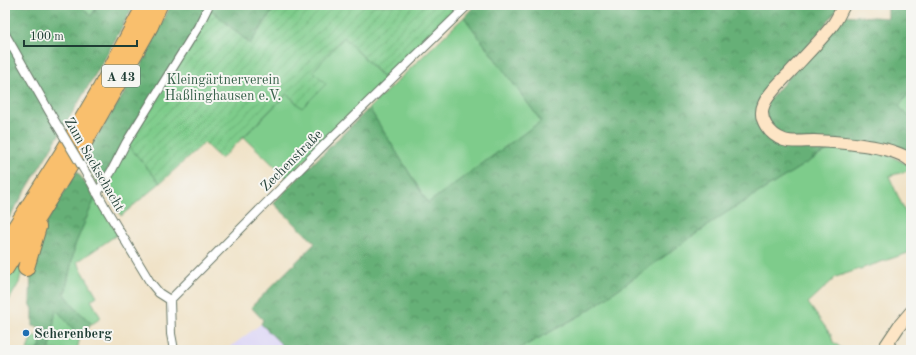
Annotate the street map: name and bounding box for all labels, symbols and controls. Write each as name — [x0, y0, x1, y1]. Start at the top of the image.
scale bar — [24, 22, 137, 48]
text: 100 m — [30, 31, 64, 43]
road number: A 43 — [102, 65, 140, 87]
park label: Kleingärtnerverein Haßlinghausen e.V. — [165, 73, 281, 103]
street label: Zum Sackschacht — [62, 115, 127, 214]
street label: Zechenstraße — [258, 127, 325, 194]
place label: Scherenberg — [34, 327, 112, 341]
marker: Scherenberg — [21, 328, 31, 338]

